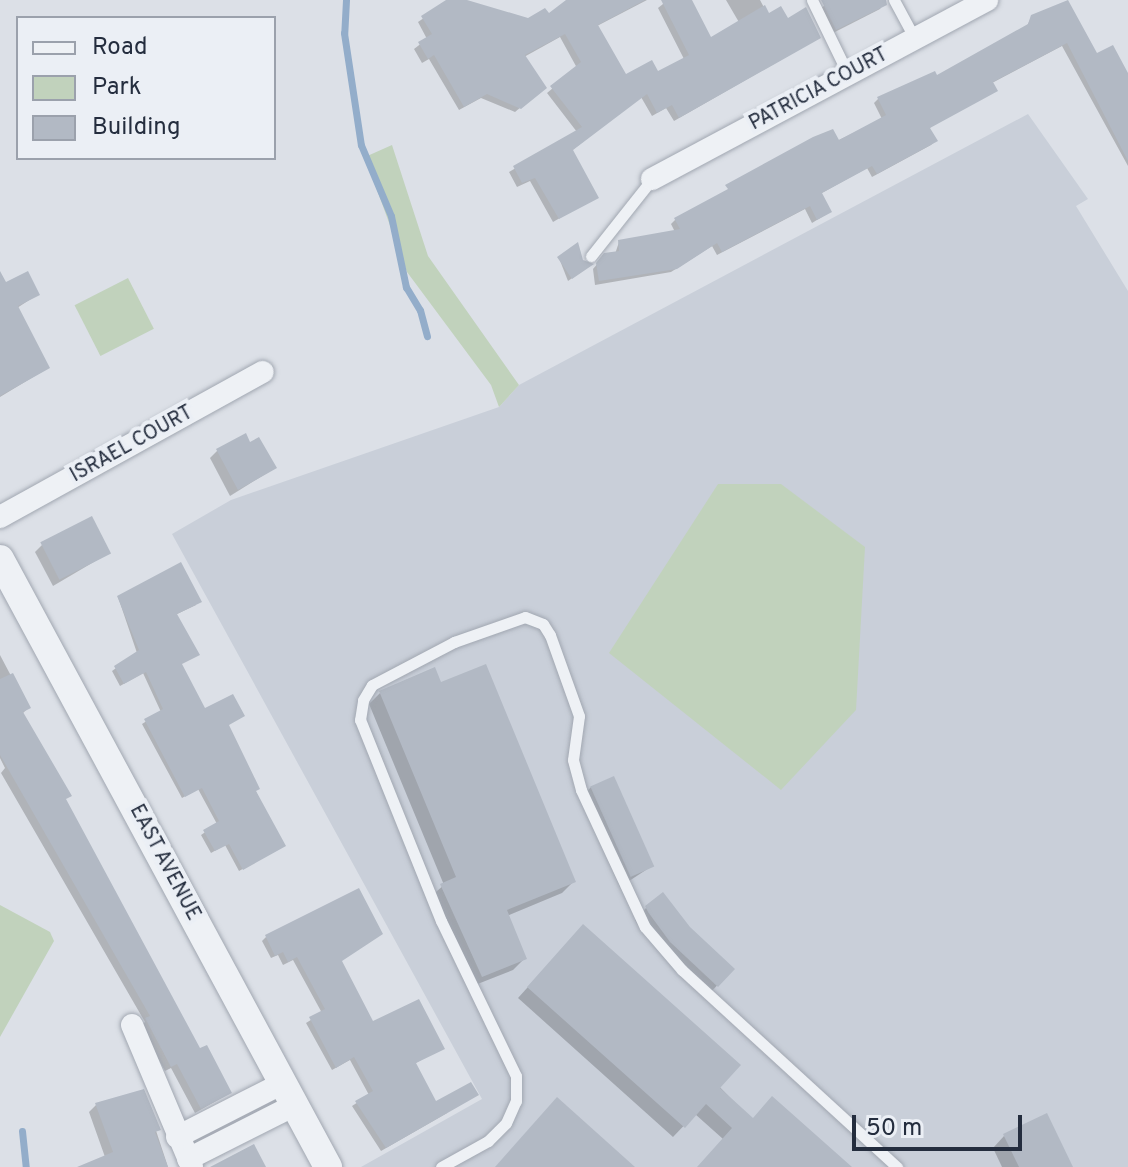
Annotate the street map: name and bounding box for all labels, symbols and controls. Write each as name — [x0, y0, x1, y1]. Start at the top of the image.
legend — [16, 16, 276, 160]
text: Road — [92, 33, 148, 63]
street label: PATRICIA COURT — [745, 43, 893, 137]
text: Park — [92, 73, 142, 103]
text: Building — [92, 113, 181, 143]
street label: ISRAEL COURT — [66, 401, 198, 489]
street label: EAST AVENUE — [123, 800, 205, 926]
scale bar — [856, 1099, 1026, 1149]
text: 50 m — [866, 1114, 922, 1144]

